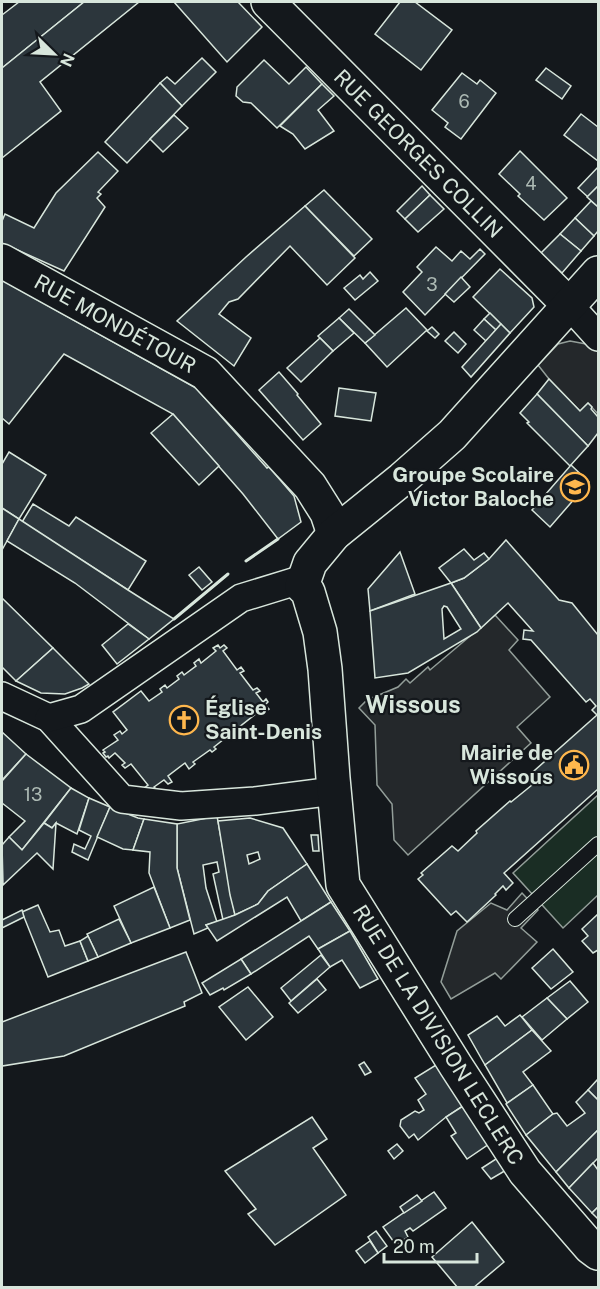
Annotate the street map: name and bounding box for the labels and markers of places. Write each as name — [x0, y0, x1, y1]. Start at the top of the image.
place label: Groupe Scolaire Victor Baloche — [392, 462, 554, 511]
school or university icon: Groupe Scolaire Victor Baloche — [559, 471, 591, 503]
place label: Église Saint-Denis — [205, 695, 322, 744]
church icon: Église Saint-Denis — [168, 704, 200, 736]
place label: Mairie de Wissous — [460, 740, 553, 789]
public building icon: Mairie de Wissous — [558, 749, 590, 781]

